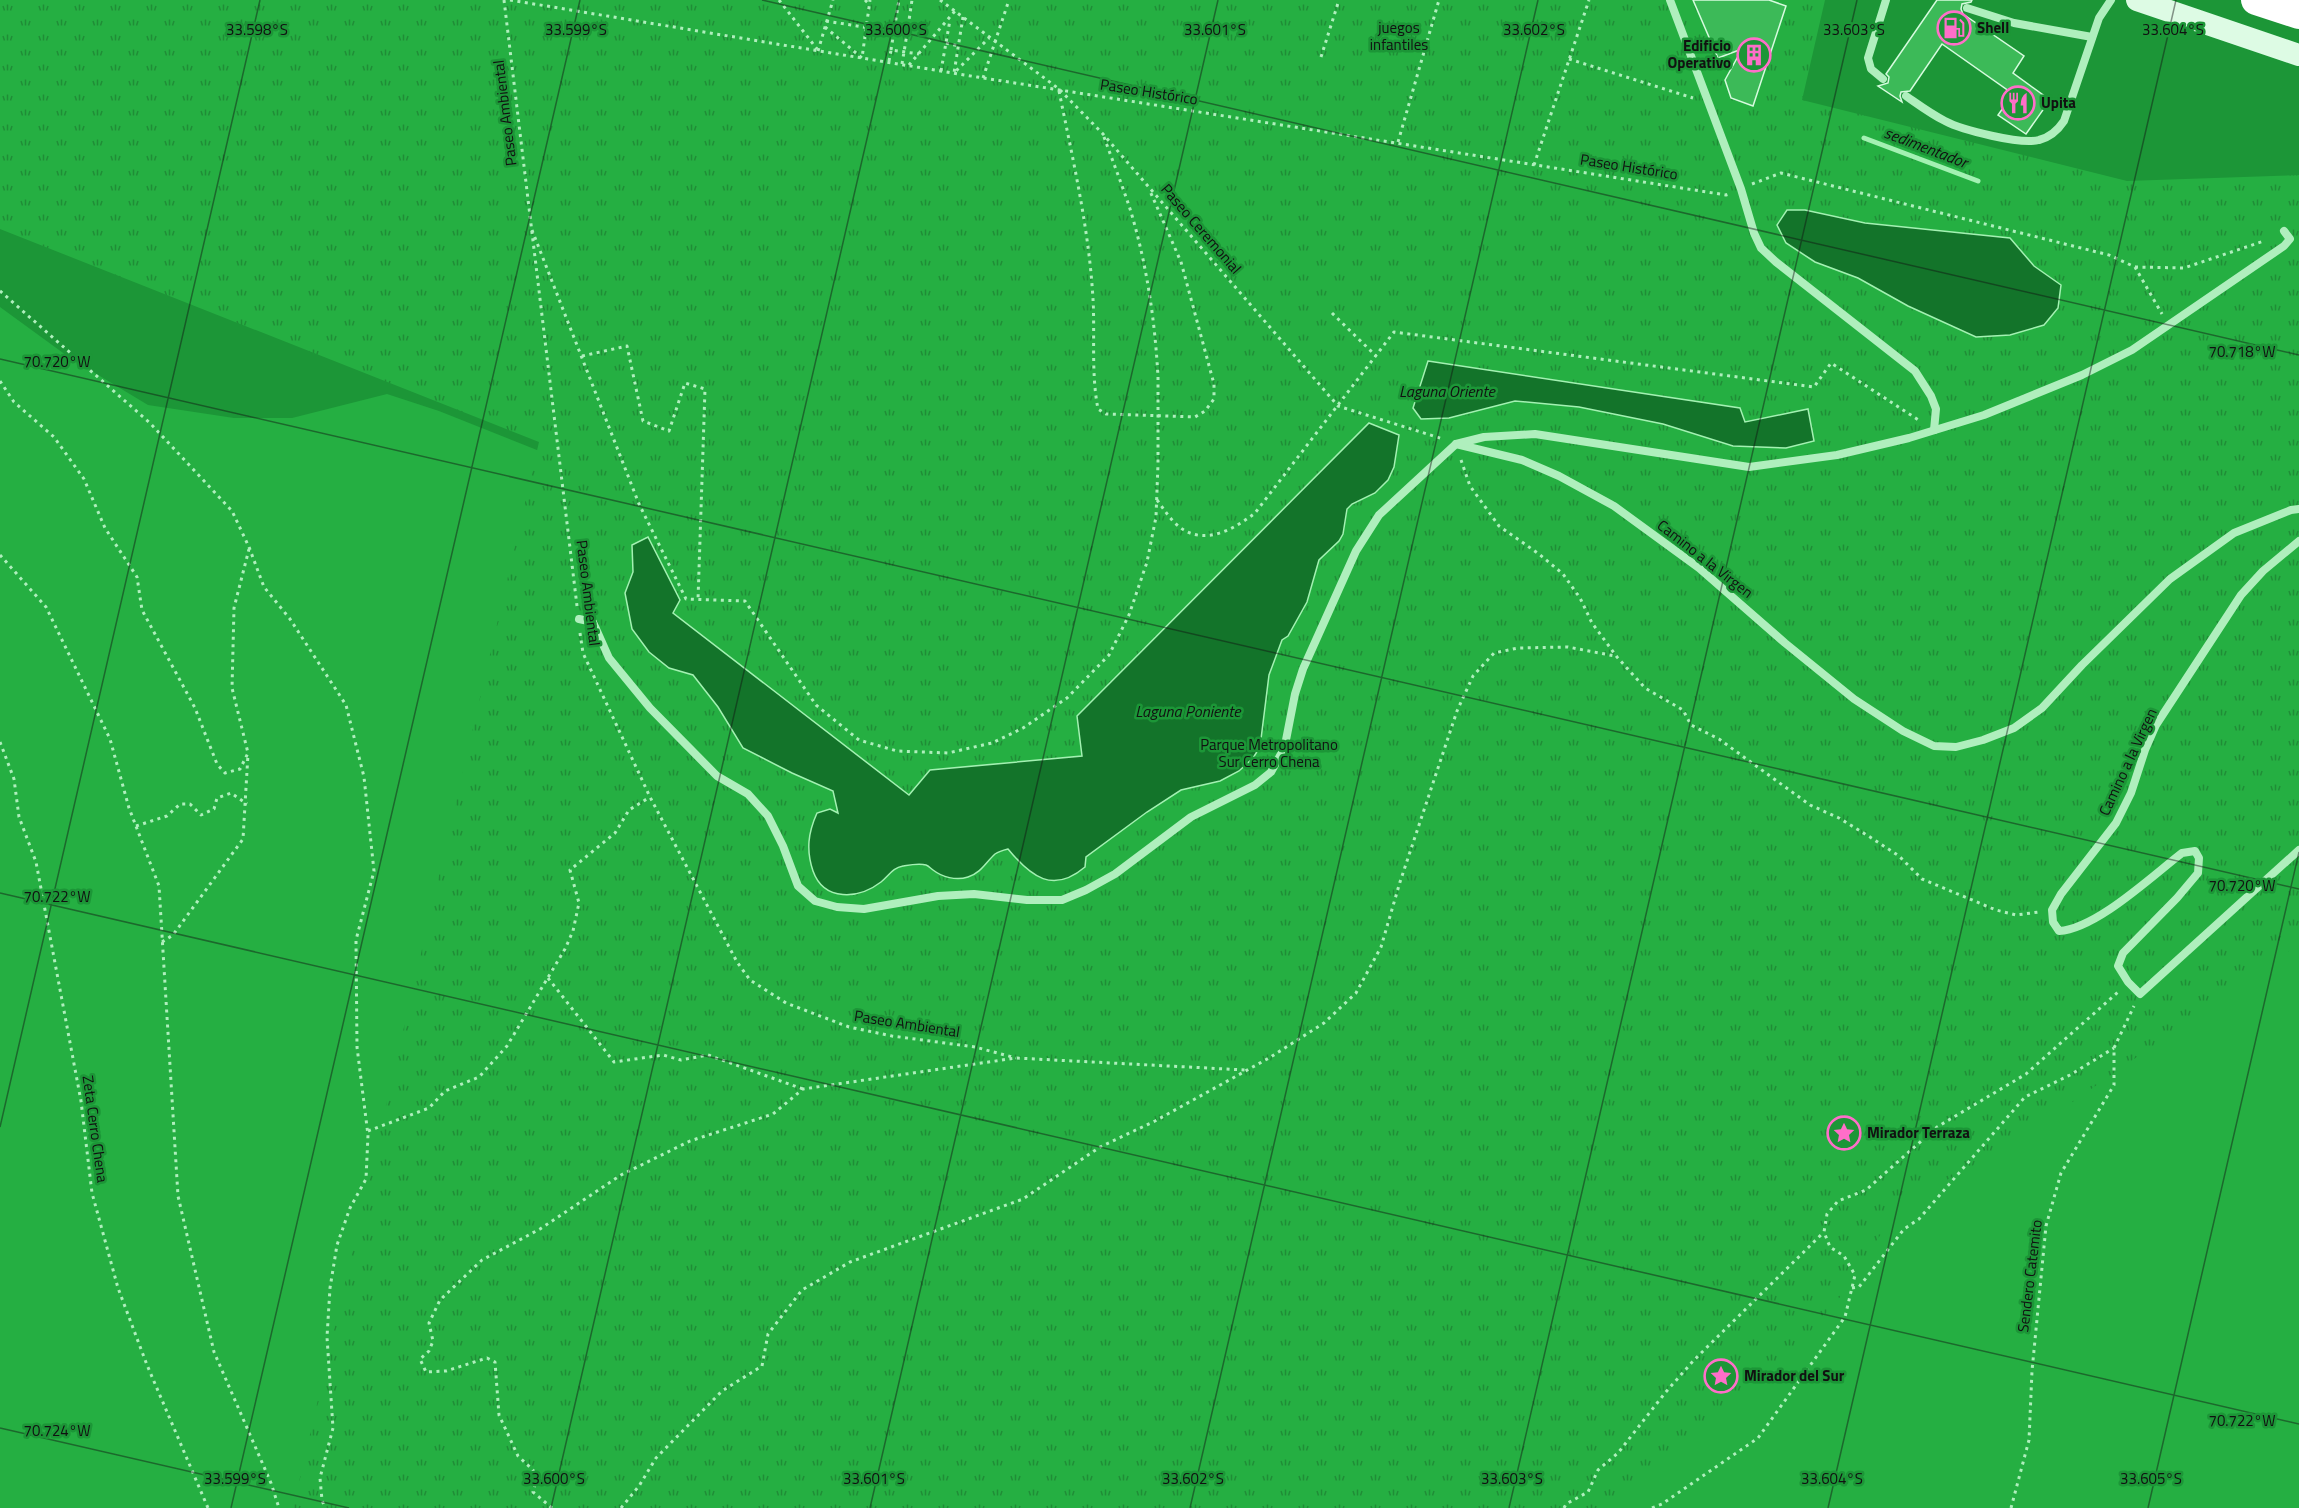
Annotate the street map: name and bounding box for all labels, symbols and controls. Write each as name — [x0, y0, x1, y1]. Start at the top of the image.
fuel station icon: Shell — [1936, 10, 1972, 46]
park label: juegos infantiles — [1370, 16, 1428, 56]
place label: Shell — [1977, 16, 2009, 39]
text: 33.598°S — [226, 18, 288, 41]
text: 33.599°S — [545, 18, 607, 41]
text: 33.600°S — [865, 18, 927, 41]
text: 33.601°S — [1184, 18, 1246, 41]
text: 33.602°S — [1503, 18, 1565, 41]
text: 33.603°S — [1823, 18, 1885, 41]
text: 33.604°S — [2142, 18, 2204, 41]
place label: Edificio Operativo — [1667, 34, 1731, 74]
building icon: Edificio Operativo — [1736, 37, 1772, 73]
street label: Paseo Ambiental — [487, 59, 522, 167]
street label: Paseo Histórico — [1099, 72, 1200, 111]
restaurant icon: Upita — [2000, 85, 2036, 121]
place label: Upita — [2041, 91, 2076, 114]
water label: sedimentador — [1881, 120, 1973, 175]
street label: Paseo Histórico — [1579, 147, 1680, 186]
street label: Paseo Ceremonial — [1156, 178, 1247, 279]
text: 70.718°W — [2209, 340, 2275, 363]
text: 70.720°W — [24, 350, 90, 373]
water label: Laguna Oriente — [1399, 379, 1497, 403]
street label: Camino a la Virgen — [1652, 514, 1758, 603]
street label: Paseo Ambiental — [571, 539, 606, 647]
water label: Laguna Poniente — [1135, 699, 1242, 723]
street label: Camino a la Virgen — [2093, 704, 2163, 819]
park label: Parque Metropolitano Sur Cerro Chena — [1200, 733, 1338, 773]
text: 70.720°W — [2209, 874, 2275, 897]
text: 70.722°W — [24, 885, 90, 908]
street label: Paseo Ambiental — [853, 1004, 962, 1043]
street label: Zeta Cerro Chena — [77, 1074, 114, 1184]
place icon: Mirador Terraza — [1826, 1115, 1862, 1151]
place label: Mirador Terraza — [1867, 1121, 1970, 1144]
street label: Sendero Catemito — [2011, 1218, 2048, 1333]
place icon: Mirador del Sur — [1703, 1358, 1739, 1394]
place label: Mirador del Sur — [1744, 1364, 1845, 1387]
text: 70.722°W — [2209, 1409, 2275, 1432]
text: 70.724°W — [24, 1419, 90, 1442]
text: 33.599°S — [204, 1467, 266, 1490]
text: 33.600°S — [523, 1467, 585, 1490]
text: 33.601°S — [843, 1467, 905, 1490]
text: 33.602°S — [1162, 1467, 1224, 1490]
text: 33.603°S — [1481, 1467, 1543, 1490]
text: 33.604°S — [1801, 1467, 1863, 1490]
text: 33.605°S — [2120, 1467, 2182, 1490]

